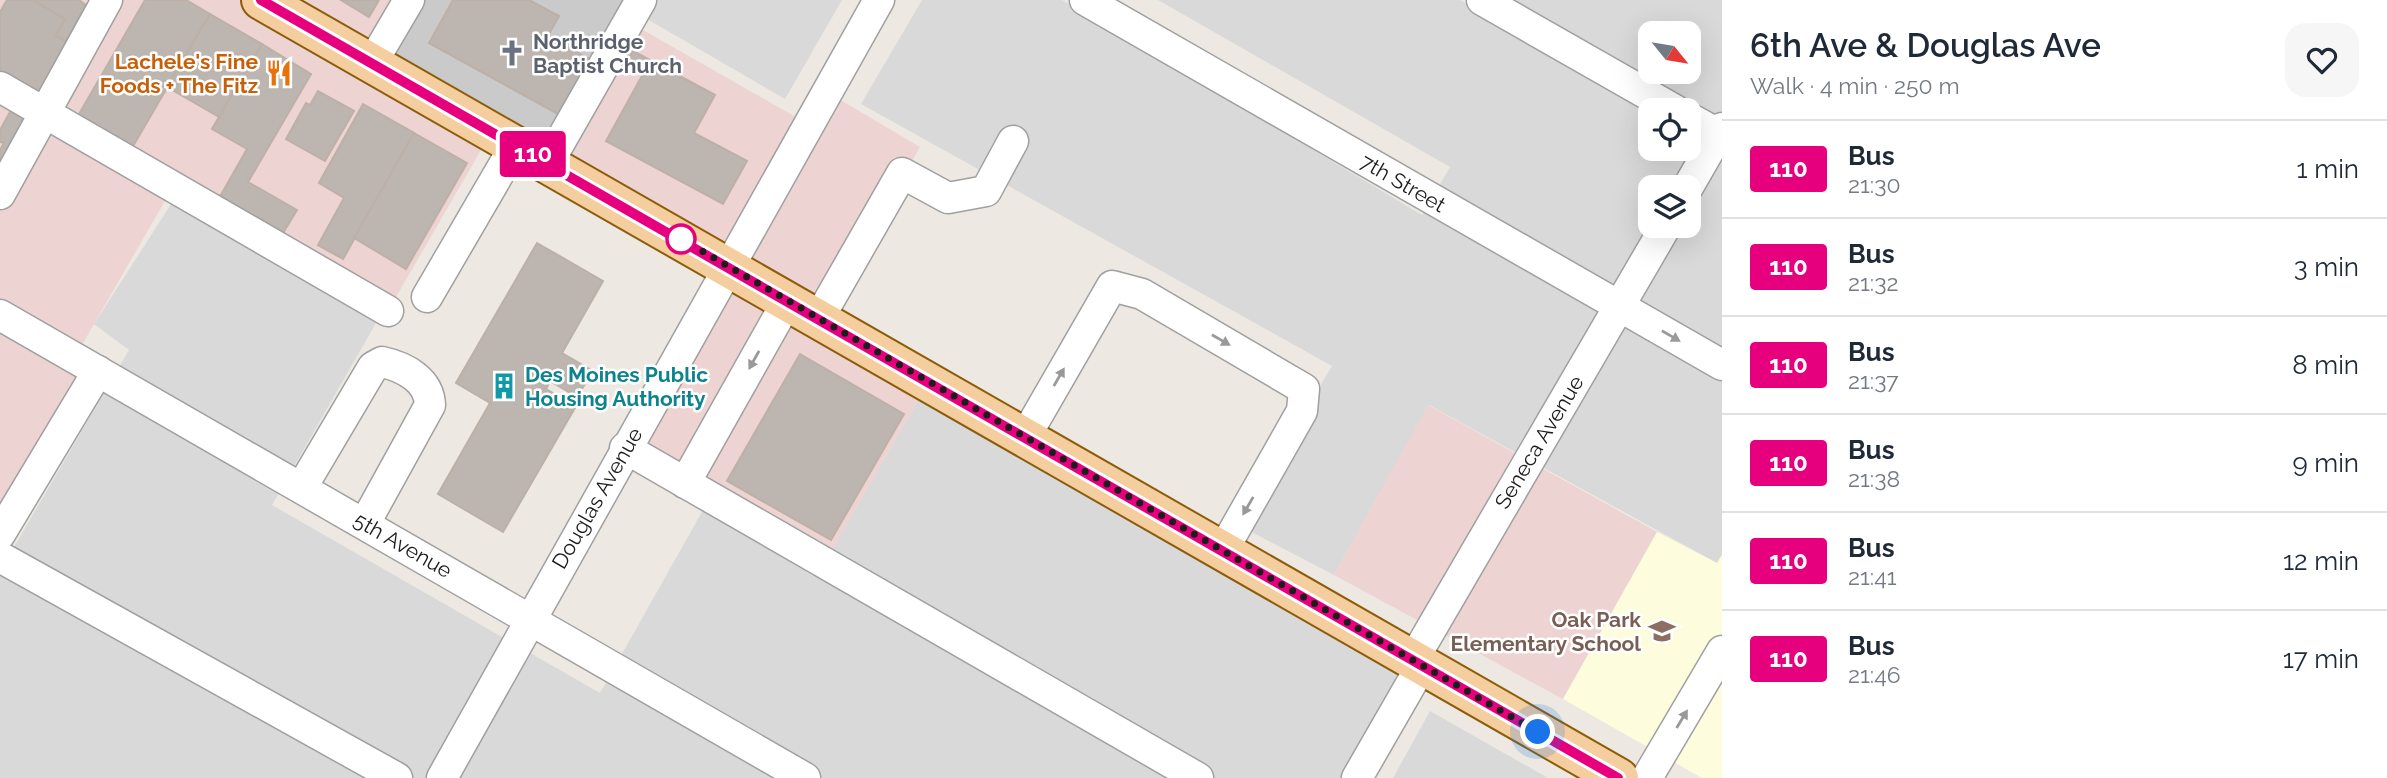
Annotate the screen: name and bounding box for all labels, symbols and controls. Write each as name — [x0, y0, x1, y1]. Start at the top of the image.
north arrow — [1638, 21, 1701, 84]
map controls — [1638, 21, 1701, 238]
button: heart — [2285, 23, 2359, 97]
text: 6th Ave & Douglas Ave — [1750, 26, 2101, 65]
place label: Northridge Baptist Church — [533, 29, 682, 78]
church icon: Northridge Baptist Church — [497, 38, 527, 68]
place label: Lachele's Fine Foods + The Fitz — [100, 49, 258, 98]
restaurant icon: Lachele's Fine Foods + The Fitz — [264, 58, 294, 88]
text: Walk · 4 min · 250 m — [1750, 72, 1960, 99]
button: locate — [1638, 98, 1701, 161]
line badge: 110 — [493, 131, 573, 177]
text: 110 — [514, 139, 552, 168]
text: Bus — [1848, 141, 1895, 171]
street label: 7th Street — [1356, 149, 1450, 217]
text: 110 — [1769, 154, 1808, 183]
text: 1 min — [2297, 154, 2359, 184]
text: 21:30 — [1848, 171, 1901, 198]
button: layers — [1638, 175, 1701, 238]
unlabelled marker — [666, 224, 696, 254]
text: Bus — [1848, 239, 1895, 269]
text: 110 — [1769, 252, 1808, 281]
text: 3 min — [2294, 252, 2359, 282]
text: 21:32 — [1848, 269, 1898, 296]
one-way arrow — [1661, 330, 1680, 342]
one-way arrow — [1211, 334, 1231, 346]
text: Bus — [1848, 337, 1895, 367]
one-way arrow — [748, 350, 760, 369]
text: 110 — [1769, 350, 1808, 379]
text: 8 min — [2292, 350, 2359, 380]
place label: Des Moines Public Housing Authority — [525, 362, 708, 411]
text: 21:37 — [1848, 367, 1899, 394]
one-way arrow — [1053, 368, 1066, 387]
building icon: Des Moines Public Housing Authority — [489, 371, 519, 401]
street label: Seneca Avenue — [1489, 371, 1589, 513]
street label: Douglas Avenue — [547, 423, 647, 573]
text: Bus — [1848, 435, 1895, 465]
text: 110 — [1769, 448, 1808, 477]
text: 9 min — [2292, 448, 2359, 478]
text: 21:38 — [1848, 465, 1900, 492]
one-way arrow — [1242, 496, 1254, 516]
street label: 5th Avenue — [349, 507, 457, 583]
text: Bus — [1848, 533, 1895, 563]
text: 110 — [1769, 546, 1808, 575]
text: 12 min — [2283, 546, 2359, 576]
text: 21:41 — [1848, 563, 1897, 590]
place label: Oak Park Elementary School — [1451, 607, 1641, 656]
school or university icon: Oak Park Elementary School — [1647, 616, 1677, 646]
text: Bus — [1848, 631, 1895, 661]
text: 110 — [1769, 644, 1808, 673]
text: 17 min — [2283, 644, 2359, 674]
text: 21:46 — [1848, 661, 1901, 688]
one-way arrow — [1676, 710, 1688, 729]
your location — [1520, 714, 1555, 749]

